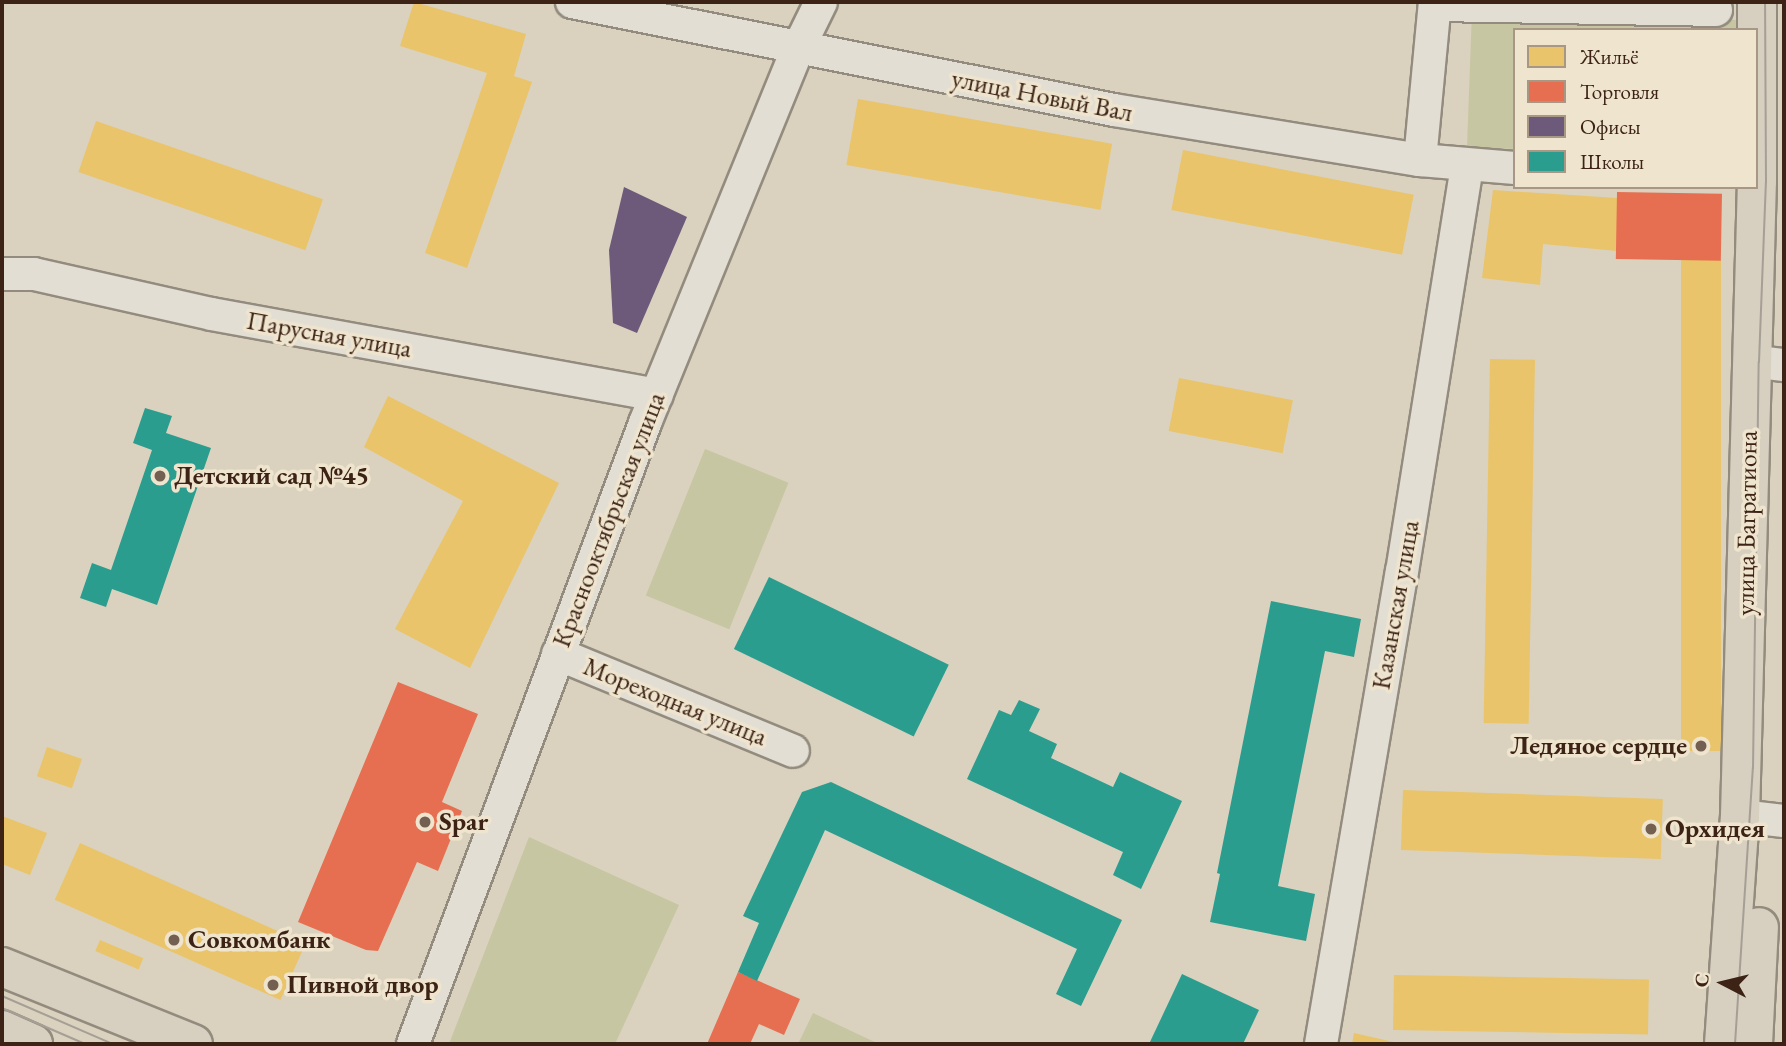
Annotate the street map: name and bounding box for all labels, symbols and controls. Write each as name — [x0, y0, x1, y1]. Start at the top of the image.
legend — [1513, 28, 1758, 189]
text: Жильё — [1580, 43, 1639, 70]
street label: улица Новый Вал — [949, 63, 1135, 129]
text: Торговля — [1580, 78, 1659, 105]
text: Офисы — [1580, 113, 1640, 140]
text: Школы — [1580, 148, 1644, 175]
street label: Парусная улица — [244, 305, 414, 365]
street label: Краснооктябрьская улица — [546, 388, 672, 652]
street label: улица Багратиона — [1730, 430, 1764, 616]
place label: Детский сад №45 — [174, 460, 369, 492]
marker: Детский сад №45 — [152, 468, 168, 484]
street label: Казанская улица — [1366, 518, 1426, 692]
street label: Мореходная улица — [579, 651, 771, 753]
place label: Ледяное сердце — [1510, 730, 1687, 762]
marker: Ледяное сердце — [1693, 738, 1709, 754]
place label: Spar — [439, 806, 488, 838]
place label: Орхидея — [1665, 813, 1765, 845]
marker: Spar — [417, 814, 433, 830]
marker: Орхидея — [1643, 821, 1659, 837]
place label: Совкомбанк — [188, 924, 330, 956]
marker: Совкомбанк — [166, 932, 182, 948]
north arrow — [1688, 948, 1758, 1018]
place label: Пивной двор — [287, 969, 439, 1001]
text: С — [1688, 972, 1715, 989]
marker: Пивной двор — [265, 977, 281, 993]

